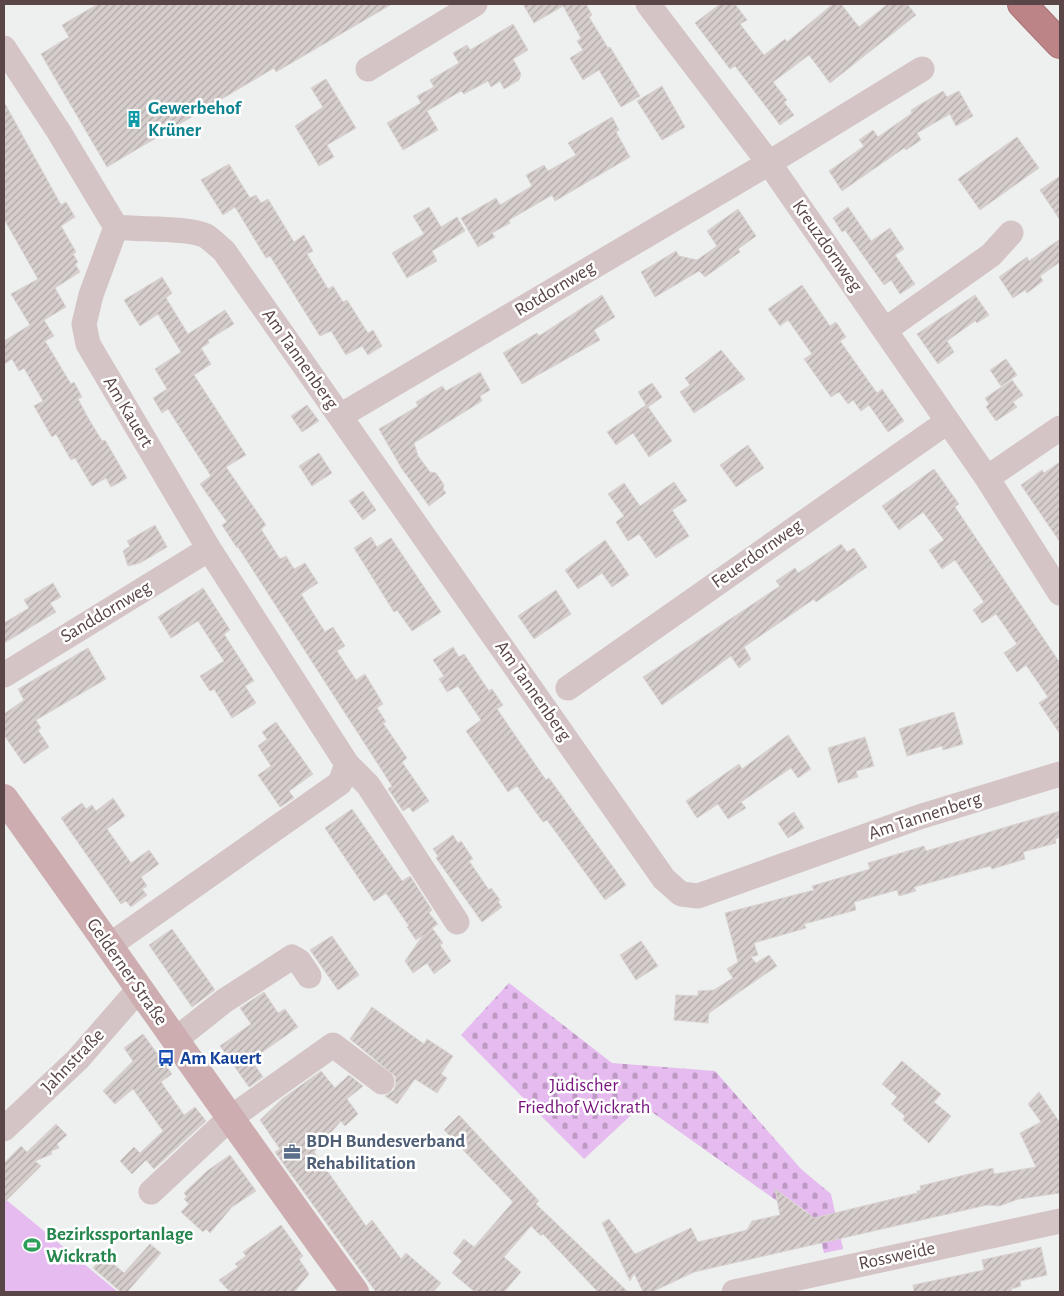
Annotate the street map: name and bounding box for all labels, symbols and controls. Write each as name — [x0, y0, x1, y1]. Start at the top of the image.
place label: Gewerbehof Krüner — [148, 99, 242, 140]
building icon: Gewerbehof Krüner — [124, 109, 144, 129]
street label: Kreuzdornweg — [788, 197, 866, 296]
street label: Rotdornweg — [512, 257, 599, 320]
street label: Am Tannenberg — [258, 305, 342, 413]
street label: Am Kauert — [100, 373, 156, 451]
street label: Feuerdornweg — [708, 515, 806, 592]
street label: Sanddornweg — [57, 577, 155, 646]
street label: Am Tannenberg — [491, 637, 575, 745]
street label: Am Tannenberg — [866, 789, 985, 843]
street label: Gelderner Straße — [83, 915, 171, 1029]
street label: Jahnstraße — [38, 1025, 108, 1097]
bus stop icon: Am Kauert — [156, 1048, 176, 1068]
place label: Am Kauert — [180, 1049, 262, 1068]
park label: Jüdischer Friedhof Wickrath — [518, 1076, 650, 1117]
place label: BDH Bundesverband Rehabilitation — [306, 1132, 465, 1173]
office icon: BDH Bundesverband Rehabilitation — [282, 1142, 302, 1162]
place label: Bezirkssportanlage Wickrath — [46, 1225, 193, 1266]
sports icon: Bezirkssportanlage Wickrath — [22, 1235, 42, 1255]
street label: Rossweide — [857, 1239, 937, 1273]

